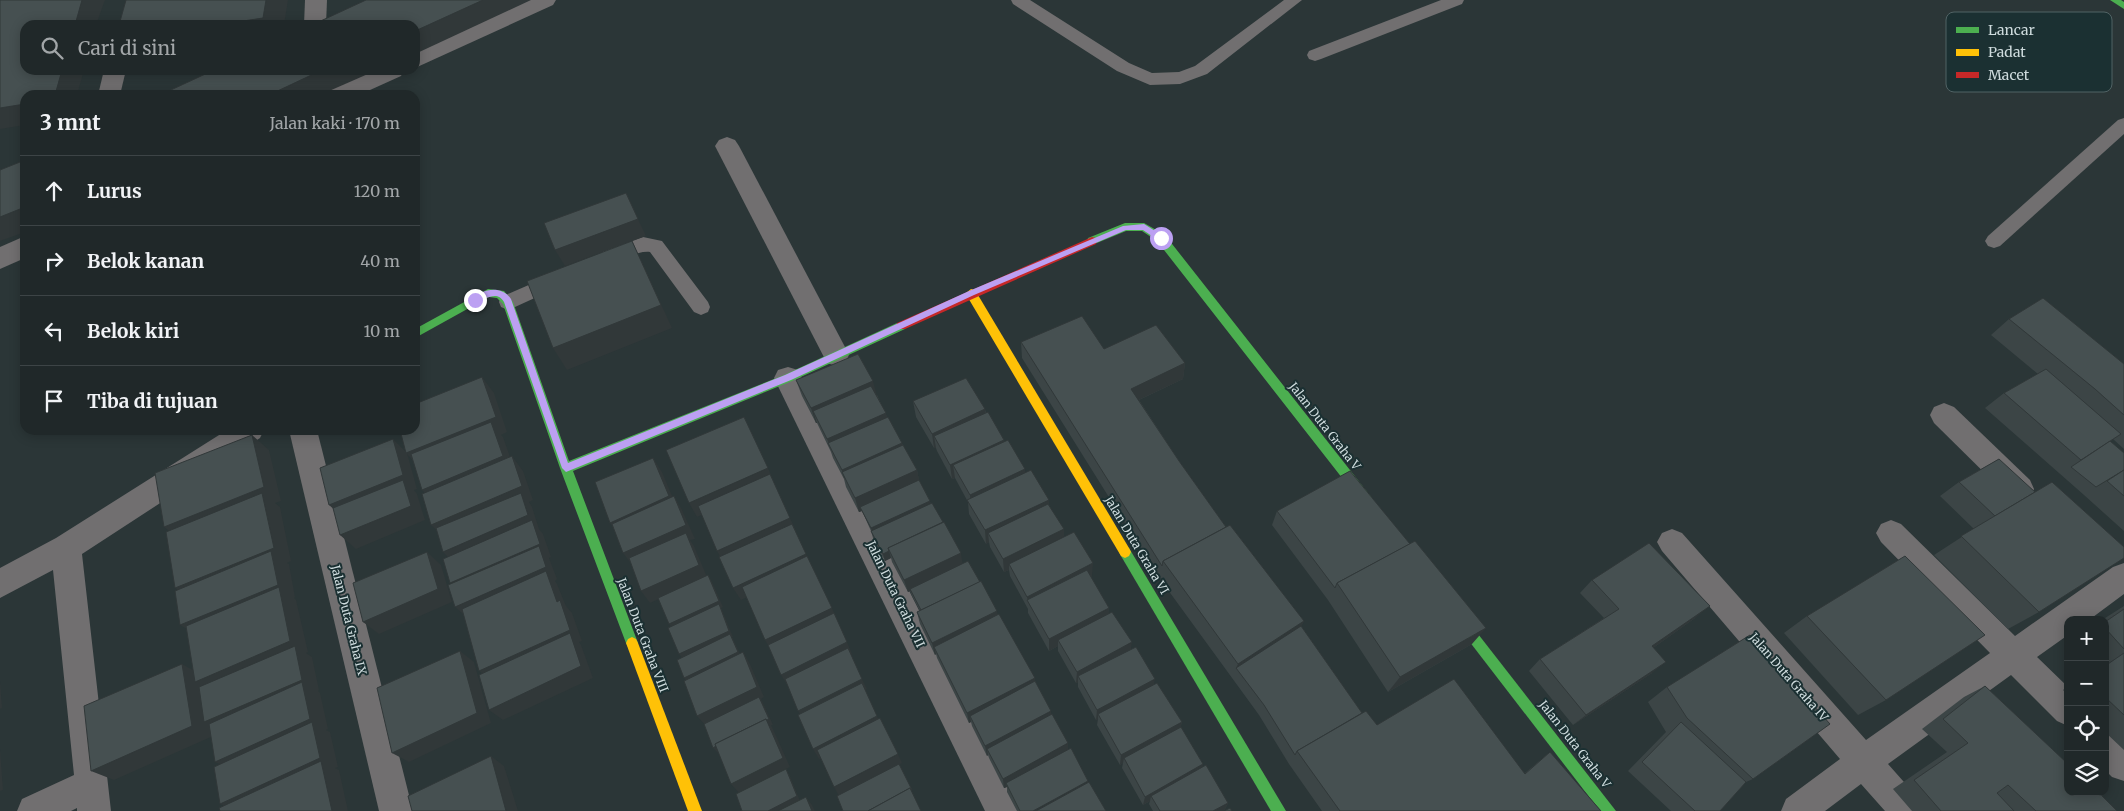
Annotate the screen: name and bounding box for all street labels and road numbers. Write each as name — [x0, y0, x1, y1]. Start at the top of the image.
street label: Jalan Duta Graha V — [1285, 378, 1365, 474]
street label: Jalan Duta Graha VI — [1101, 492, 1172, 597]
street label: Jalan Duta Graha VII — [863, 537, 928, 650]
street label: Jalan Duta Graha IX — [328, 562, 370, 677]
street label: Jalan Duta Graha VIII — [614, 575, 672, 694]
street label: Jalan Duta Graha IV — [1746, 629, 1832, 725]
street label: Jalan Duta Graha V — [1535, 696, 1615, 792]

